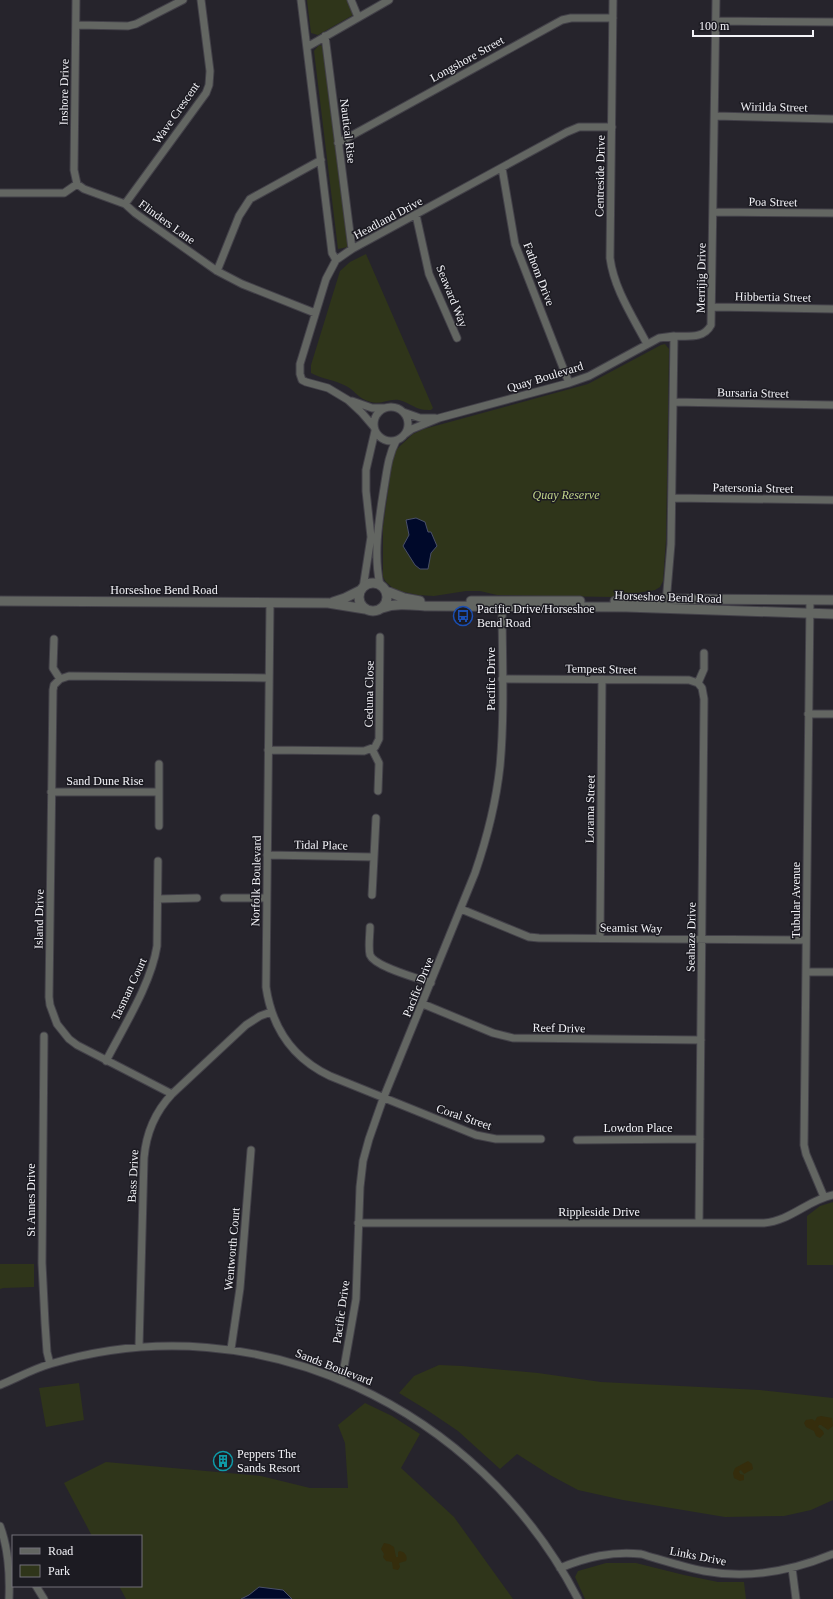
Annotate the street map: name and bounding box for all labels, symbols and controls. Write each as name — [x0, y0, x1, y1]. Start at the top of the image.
scale bar — [693, 12, 813, 38]
text: 100 m — [699, 19, 730, 33]
street label: Longshore Street — [428, 33, 507, 85]
street label: Inshore Drive — [56, 59, 72, 125]
street label: Wave Crescent — [150, 79, 203, 147]
street label: Nautical Rise — [337, 98, 359, 164]
street label: Wirilda Street — [740, 99, 808, 115]
street label: Centreside Drive — [592, 135, 608, 217]
street label: Headland Drive — [351, 194, 425, 242]
street label: Poa Street — [748, 195, 798, 209]
street label: Flinders Lane — [136, 197, 198, 247]
street label: Fathom Drive — [520, 240, 558, 308]
street label: Merrijig Drive — [693, 243, 709, 313]
street label: Seaward Way — [433, 263, 471, 329]
street label: Hibbertia Street — [735, 289, 812, 305]
street label: Quay Boulevard — [505, 359, 585, 395]
street label: Bursaria Street — [717, 385, 790, 401]
street label: Patersonia Street — [712, 480, 794, 496]
park label: Quay Reserve — [533, 488, 600, 502]
street label: Horseshoe Bend Road — [110, 583, 218, 597]
street label: Horseshoe Bend Road — [614, 588, 722, 606]
place label: Pacific Drive/Horseshoe Bend Road — [477, 602, 595, 630]
bus stop icon: Pacific Drive/Horseshoe Bend Road — [452, 605, 474, 627]
street label: Pacific Drive — [484, 647, 498, 711]
street label: Ceduna Close — [361, 660, 377, 728]
street label: Tempest Street — [565, 661, 638, 677]
street label: Sand Dune Rise — [66, 774, 144, 788]
street label: Lorama Street — [582, 774, 598, 843]
street label: Norfolk Boulevard — [248, 835, 264, 927]
street label: Tidal Place — [294, 838, 348, 852]
street label: Tubular Avenue — [789, 862, 803, 938]
street label: Island Drive — [31, 889, 47, 949]
street label: Seahaze Drive — [683, 902, 699, 972]
street label: Seamist Way — [600, 920, 662, 936]
street label: Tasman Court — [108, 955, 150, 1023]
street label: Pacific Drive — [400, 955, 436, 1019]
street label: Reef Drive — [532, 1021, 586, 1035]
street label: Coral Street — [434, 1101, 494, 1133]
street label: Lowdon Place — [604, 1121, 672, 1135]
street label: Bass Drive — [125, 1149, 141, 1203]
street label: St Annes Drive — [24, 1163, 38, 1237]
street label: Rippleside Drive — [558, 1205, 640, 1219]
street label: Wentworth Court — [221, 1206, 243, 1291]
street label: Pacific Drive — [330, 1280, 352, 1344]
street label: Sands Boulevard — [293, 1346, 375, 1388]
place label: Peppers The Sands Resort — [237, 1447, 301, 1475]
building icon: Peppers The Sands Resort — [212, 1450, 234, 1472]
legend — [12, 1535, 142, 1587]
text: Road — [48, 1544, 73, 1558]
street label: Links Drive — [668, 1544, 728, 1568]
text: Park — [48, 1564, 70, 1578]

